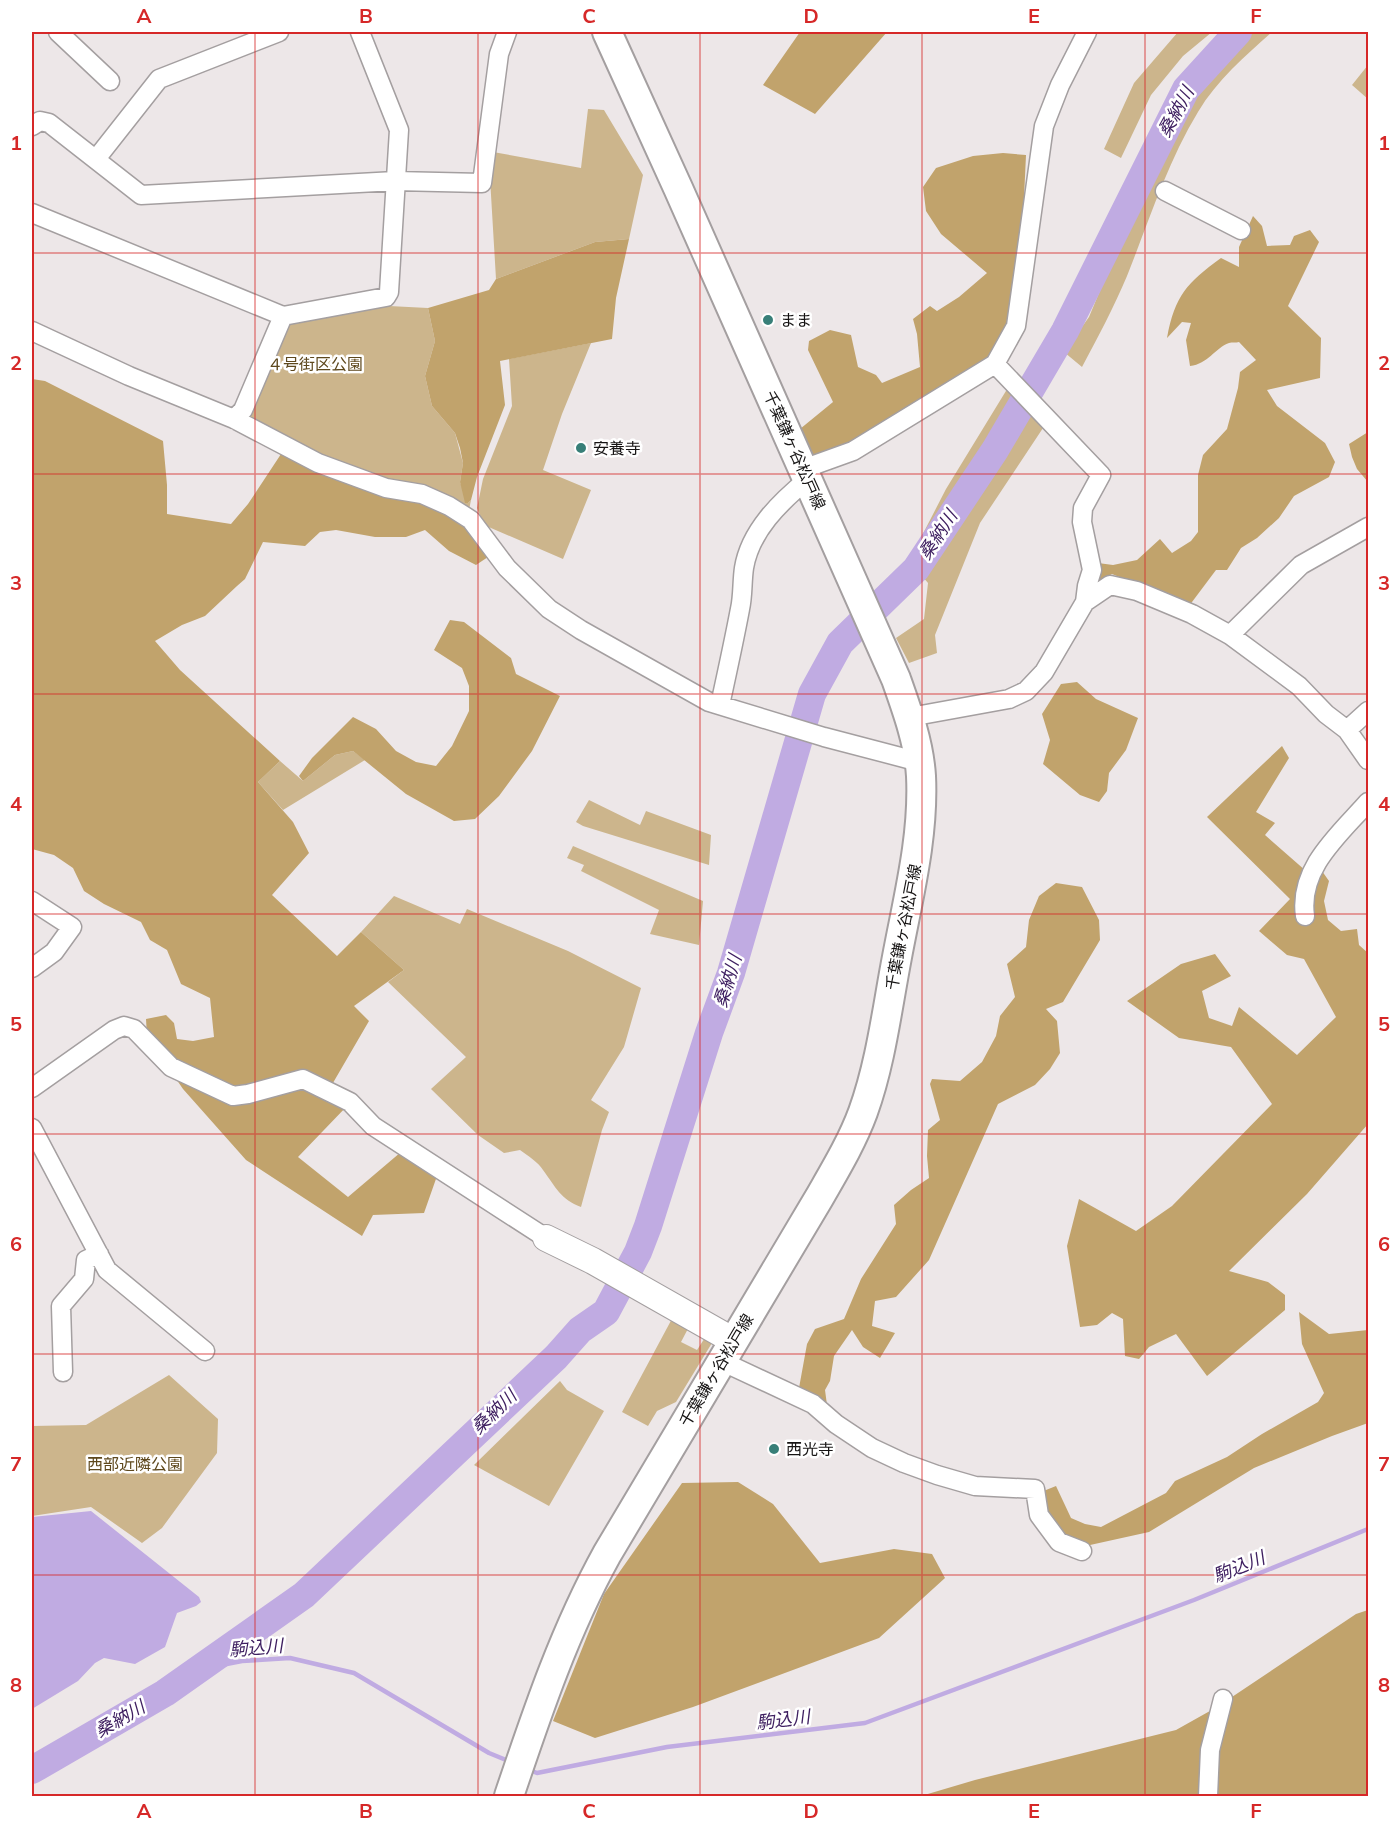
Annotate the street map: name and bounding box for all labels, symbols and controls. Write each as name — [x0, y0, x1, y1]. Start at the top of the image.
text: A — [137, 3, 152, 28]
text: B — [359, 3, 373, 28]
text: C — [582, 3, 596, 28]
text: D — [803, 3, 819, 28]
text: E — [1028, 3, 1040, 28]
text: F — [1250, 3, 1262, 28]
water label: 桑納川 — [1152, 81, 1200, 141]
text: 1 — [10, 130, 22, 155]
text: 1 — [1378, 130, 1390, 155]
place label: まま — [780, 310, 812, 330]
marker: まま — [761, 313, 775, 327]
text: 2 — [10, 350, 22, 375]
text: 2 — [1378, 350, 1390, 375]
park label: ４号街区公園 — [267, 354, 363, 374]
street label: 千葉鎌ヶ谷松戸線 — [760, 387, 830, 513]
place label: 安養寺 — [593, 438, 641, 458]
marker: 安養寺 — [574, 441, 588, 455]
water label: 桑納川 — [913, 504, 963, 564]
text: 3 — [10, 570, 22, 595]
text: 3 — [1378, 570, 1390, 595]
text: 4 — [10, 791, 22, 816]
text: 4 — [1378, 791, 1390, 816]
street label: 千葉鎌ヶ谷松戸線 — [881, 862, 925, 992]
water label: 桑納川 — [709, 950, 747, 1010]
text: 5 — [10, 1011, 22, 1036]
text: 5 — [1378, 1011, 1390, 1036]
text: 6 — [10, 1231, 22, 1256]
text: 6 — [1378, 1231, 1390, 1256]
street label: 千葉鎌ヶ谷松戸線 — [674, 1310, 758, 1430]
water label: 桑納川 — [466, 1383, 523, 1439]
place label: 西光寺 — [786, 1439, 834, 1459]
marker: 西光寺 — [767, 1442, 781, 1456]
text: 7 — [10, 1451, 22, 1476]
text: 7 — [1378, 1451, 1390, 1476]
park label: 西部近隣公園 — [87, 1454, 183, 1474]
water label: 駒込川 — [1209, 1545, 1270, 1587]
water label: 駒込川 — [228, 1634, 286, 1661]
text: 8 — [10, 1672, 22, 1697]
text: 8 — [1378, 1672, 1390, 1697]
water label: 桑納川 — [91, 1694, 151, 1742]
water label: 駒込川 — [755, 1705, 813, 1734]
text: A — [137, 1798, 152, 1823]
text: B — [359, 1798, 373, 1823]
text: C — [582, 1798, 596, 1823]
text: D — [803, 1798, 819, 1823]
text: E — [1028, 1798, 1040, 1823]
text: F — [1250, 1798, 1262, 1823]

